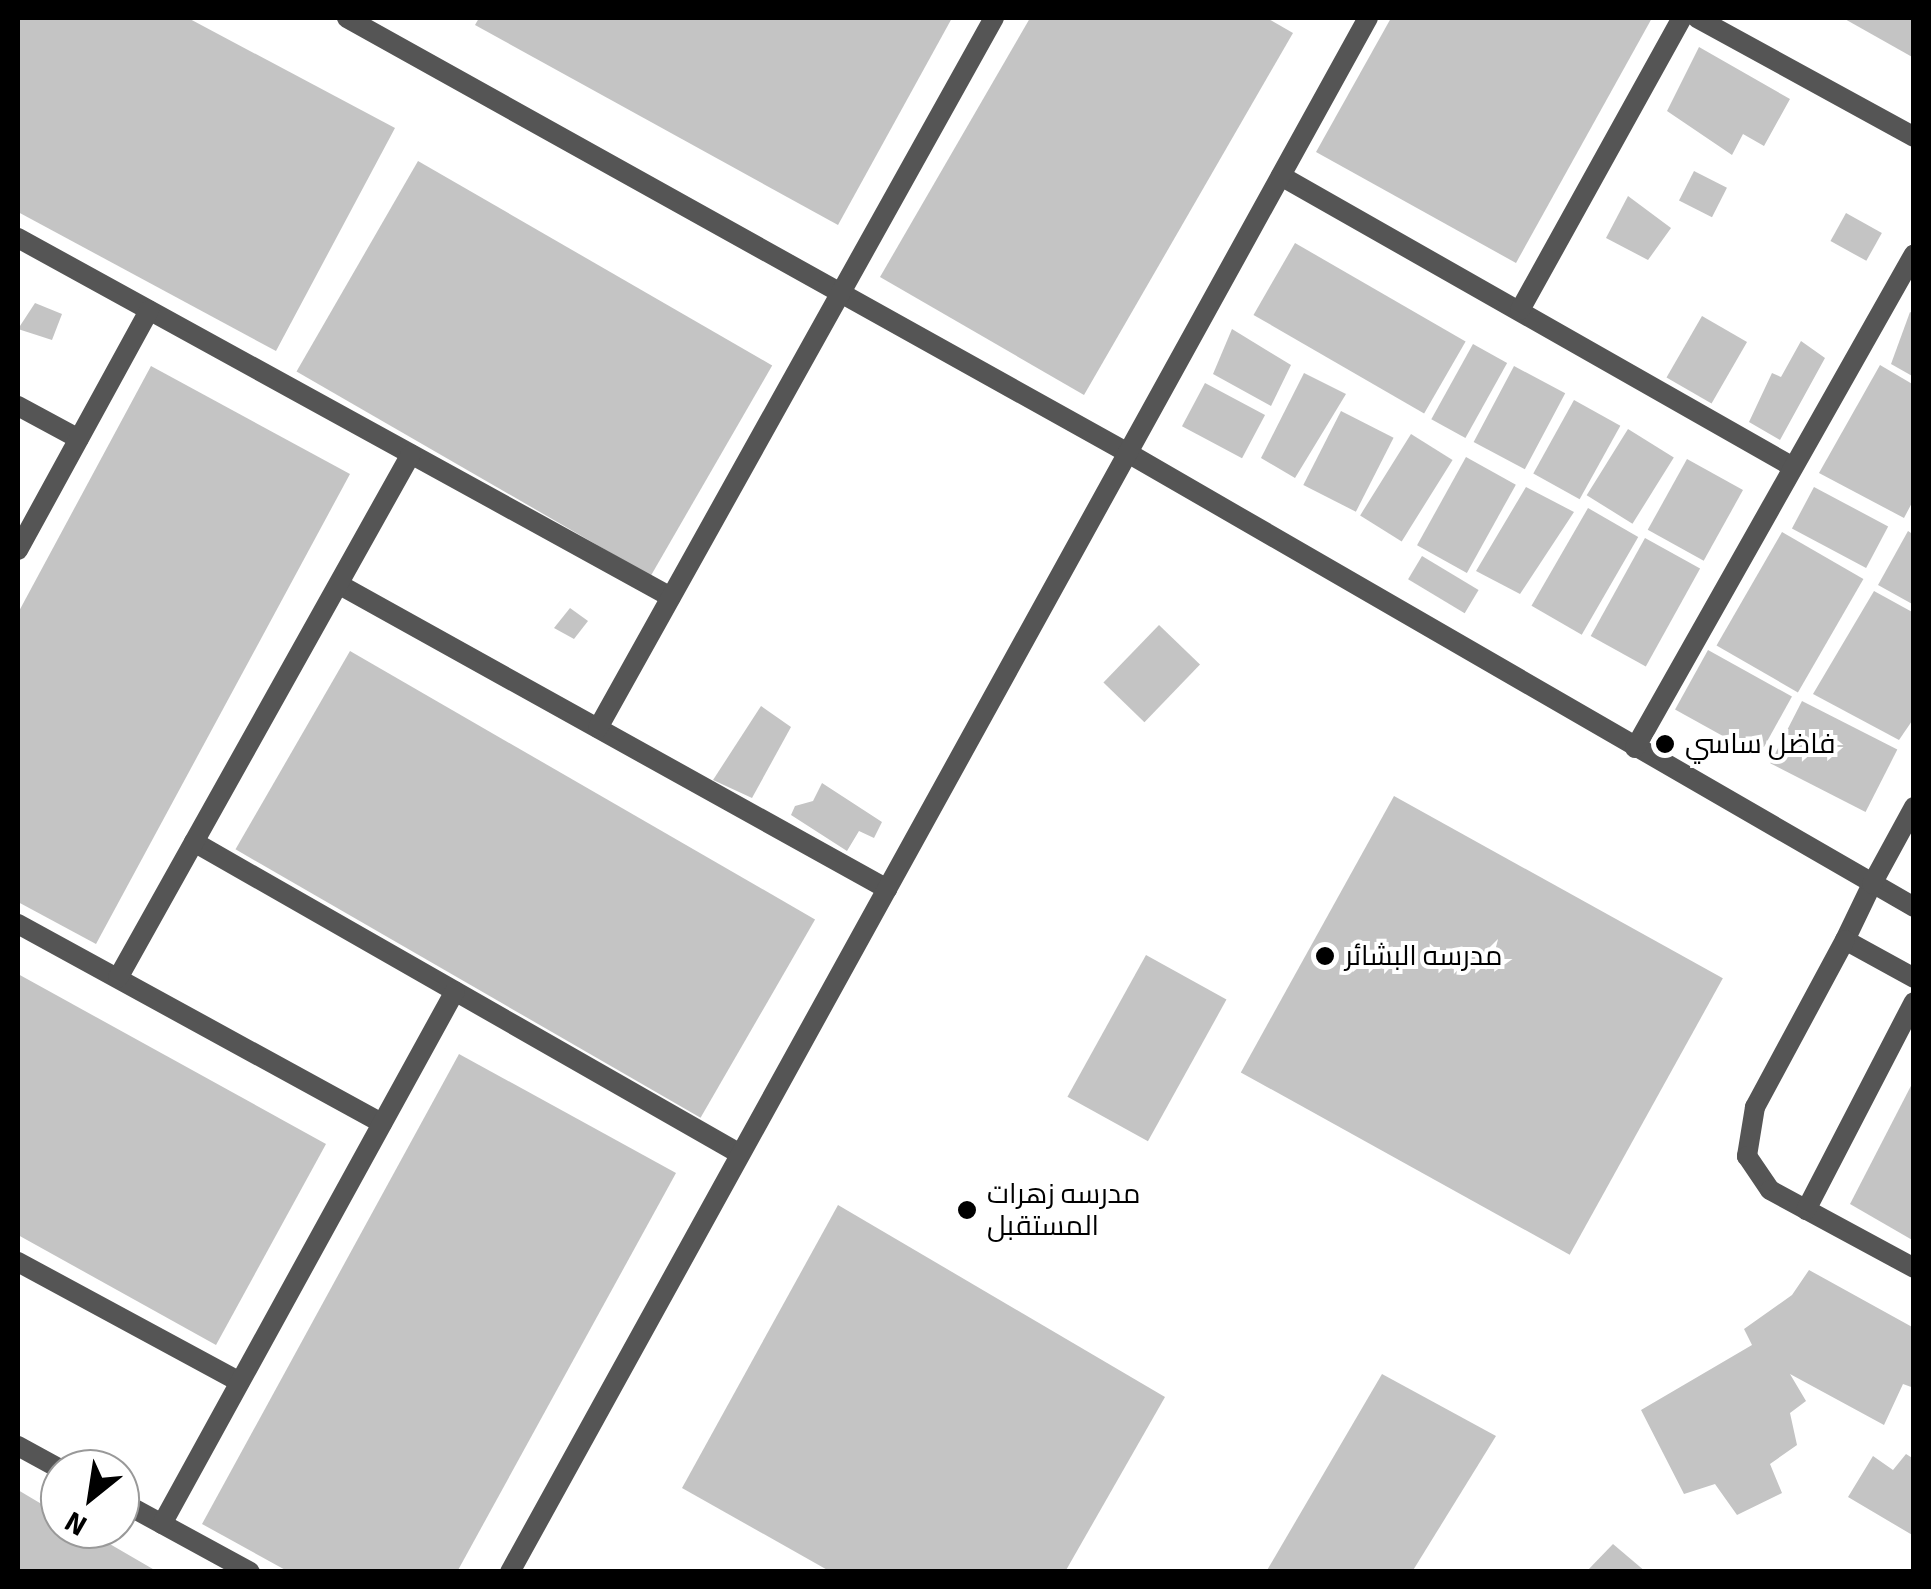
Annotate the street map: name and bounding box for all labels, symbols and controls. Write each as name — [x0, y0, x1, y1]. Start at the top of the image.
place label: فاضل ساسي — [1685, 727, 1836, 761]
marker: فاضل ساسي — [1654, 733, 1676, 755]
place label: مدرسه البشائر — [1345, 939, 1502, 973]
marker: مدرسه البشائر — [1314, 945, 1336, 967]
place label: مدرسه زهرات المستقبل — [987, 1177, 1141, 1243]
marker: مدرسه زهرات المستقبل — [956, 1199, 978, 1221]
north arrow — [40, 1449, 140, 1549]
text: N — [59, 1504, 93, 1543]

